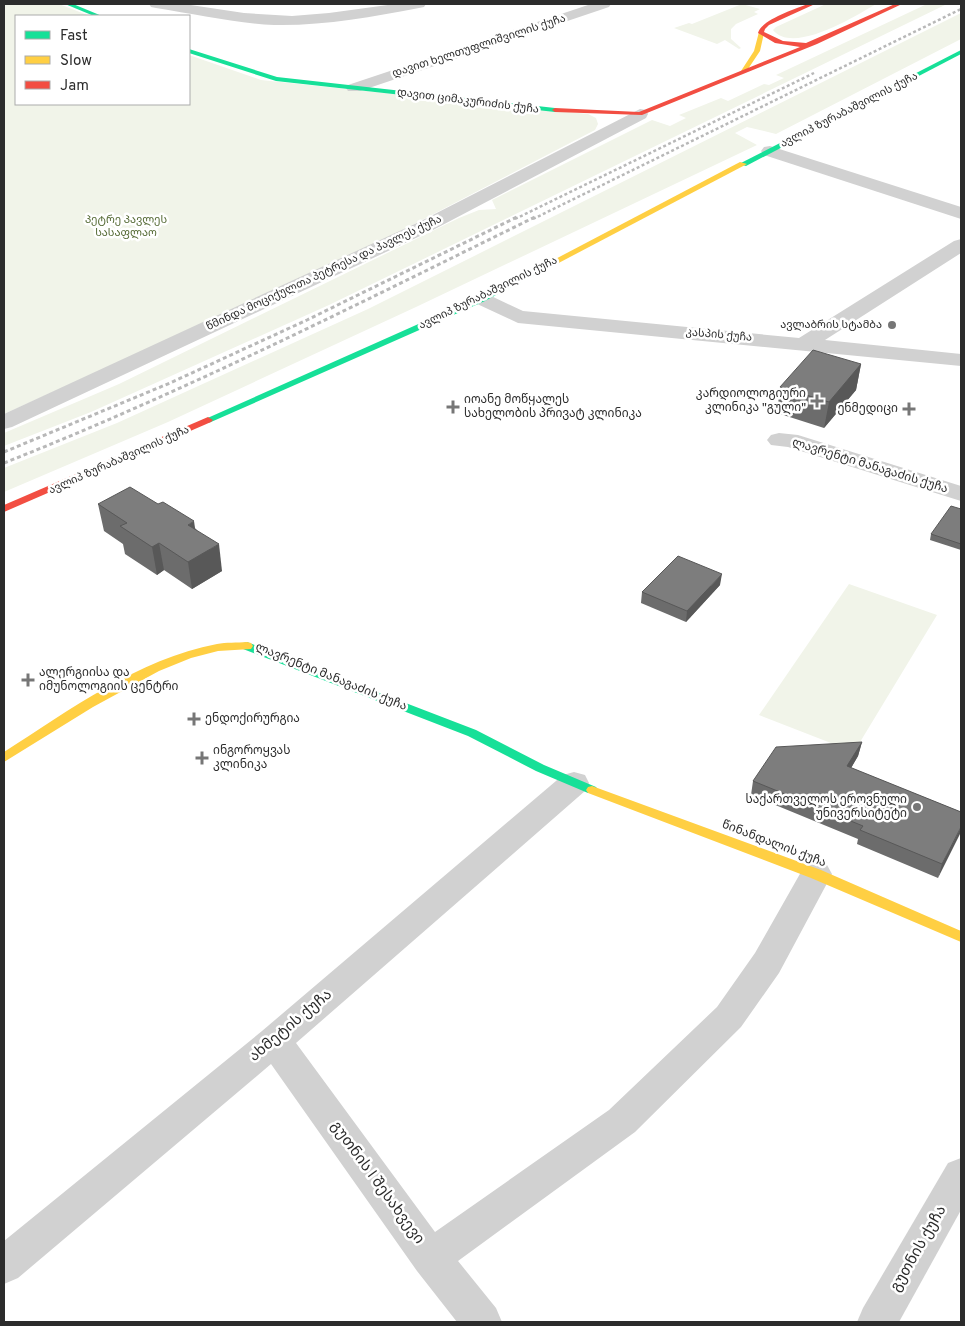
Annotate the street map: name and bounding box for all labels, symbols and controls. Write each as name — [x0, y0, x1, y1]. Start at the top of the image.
street label: დავით ხელთუფლიშვილის ქუჩა — [390, 11, 568, 81]
legend — [15, 15, 190, 105]
text: Fast — [60, 27, 88, 46]
text: Slow — [60, 52, 92, 71]
street label: ავლიპ ზურაბაშვილის ქუჩა — [778, 69, 920, 151]
text: Jam — [60, 77, 89, 96]
street label: დავით ციმაკურიძის ქუჩა — [396, 85, 540, 117]
street label: წმინდა მოციქულთა პეტრესა და პავლეს ქუჩა — [204, 212, 444, 334]
park label: პეტრე პავლეს სასაფლაო — [85, 213, 167, 240]
street label: ავლიპ ზურაბაშვილის ქუჩა — [416, 253, 560, 333]
place label: ავლაბრის სტამბა — [780, 318, 882, 332]
marker: ავლაბრის სტამბა — [886, 319, 898, 331]
street label: კასპის ქუჩა — [685, 325, 753, 345]
place label: კარდიოლოგიური კლინიკა "გული" — [696, 386, 806, 416]
place label: იოანე მოწყალეს სახელობის პრივატ კლინიკა — [464, 392, 642, 422]
marker: კარდიოლოგიური კლინიკა "გული" — [810, 394, 824, 408]
marker: იოანე მოწყალეს სახელობის პრივატ კლინიკა — [446, 400, 460, 414]
place label: ენმედიცი — [837, 401, 898, 417]
marker: ენმედიცი — [902, 402, 916, 416]
street label: ავლიპ ზურაბაშვილის ქუჩა — [47, 423, 191, 497]
street label: ლავრენტი მანაგაძის ქუჩა — [790, 435, 950, 497]
street label: ლავრენტი მანაგაძის ქუჩა — [253, 639, 409, 715]
place label: ალერგიისა და იმუნოლოგიის ცენტრი — [39, 665, 179, 695]
marker: ალერგიისა და იმუნოლოგიის ცენტრი — [21, 673, 35, 687]
place label: ენდოქირურგია — [205, 711, 300, 727]
marker: ენდოქირურგია — [187, 712, 201, 726]
place label: ინგოროყვას კლინიკა — [213, 743, 290, 773]
marker: ინგოროყვას კლინიკა — [195, 751, 209, 765]
place label: საქართველოს ეროვნული უნივერსიტეტი — [746, 792, 907, 822]
marker: საქართველოს ეროვნული უნივერსიტეტი — [911, 801, 923, 813]
street label: წინანდალის ქუჩა — [720, 817, 828, 871]
street label: ახმეტის ქუჩა — [246, 986, 336, 1066]
street label: გუთნის I შესახვევი — [326, 1118, 428, 1248]
street label: გუთნის ქუჩა — [887, 1202, 951, 1296]

